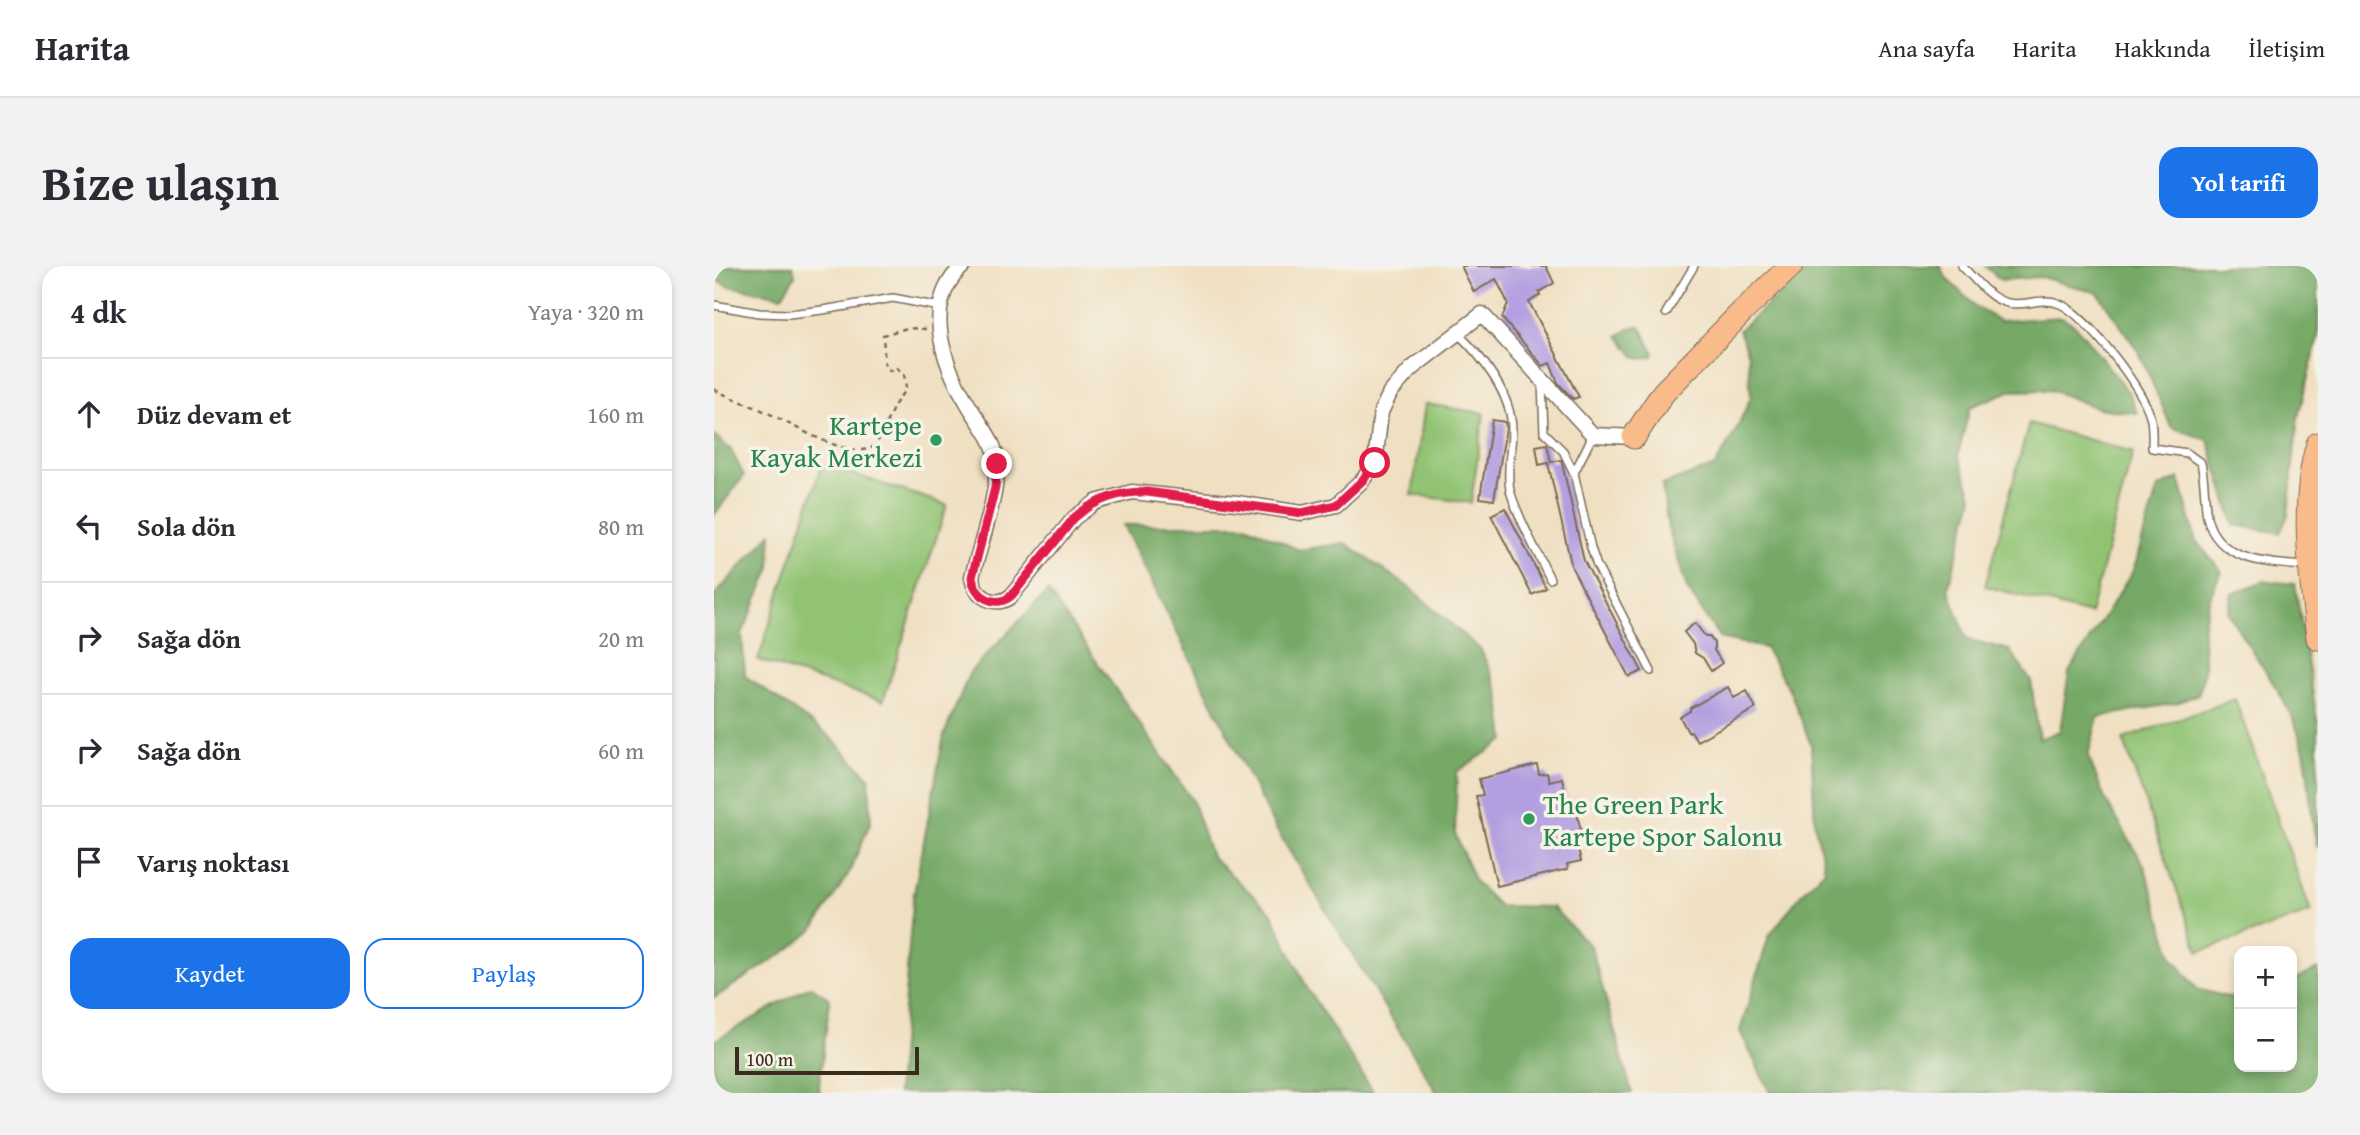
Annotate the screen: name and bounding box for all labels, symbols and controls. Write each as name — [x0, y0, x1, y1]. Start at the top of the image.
text: Harita — [35, 24, 130, 72]
text: Ana sayfa — [1878, 31, 1975, 66]
text: Harita — [2013, 31, 2077, 66]
text: Hakkında — [2115, 31, 2211, 66]
text: İletişim — [2249, 31, 2325, 66]
text: Bize ulaşın — [42, 146, 279, 218]
button: Yol tarifi — [2159, 147, 2318, 218]
text: 4 dk — [70, 290, 126, 334]
text: Yaya · 320 m — [528, 295, 644, 328]
icon: ahead — [70, 395, 108, 433]
text: Düz devam et — [137, 395, 291, 434]
text: 160 m — [587, 398, 644, 431]
place label: Kartepe Kayak Merkezi — [751, 404, 922, 477]
marker: Kartepe Kayak Merkezi — [928, 432, 944, 448]
route start — [1359, 447, 1390, 478]
route end — [981, 448, 1012, 479]
icon: left — [70, 507, 108, 545]
text: Sola dön — [137, 507, 236, 546]
text: 80 m — [598, 510, 644, 543]
icon: right — [70, 619, 108, 657]
text: Sağa dön — [137, 619, 241, 658]
text: 20 m — [598, 622, 644, 655]
icon: right — [70, 731, 108, 769]
text: Sağa dön — [137, 731, 241, 770]
text: 60 m — [598, 734, 644, 767]
place label: The Green Park Kartepe Spor Salonu — [1543, 783, 1782, 856]
marker: The Green Park Kartepe Spor Salonu — [1521, 811, 1537, 827]
icon: arrive — [70, 843, 108, 881]
text: Varış noktası — [137, 843, 289, 882]
button: Kaydet — [70, 938, 350, 1009]
button: Paylaş — [364, 938, 644, 1009]
map controls — [2234, 946, 2297, 1072]
button: + — [2234, 946, 2297, 1009]
button: − — [2234, 1009, 2297, 1072]
scale bar — [735, 1044, 919, 1076]
text: 100 m — [746, 1045, 793, 1073]

